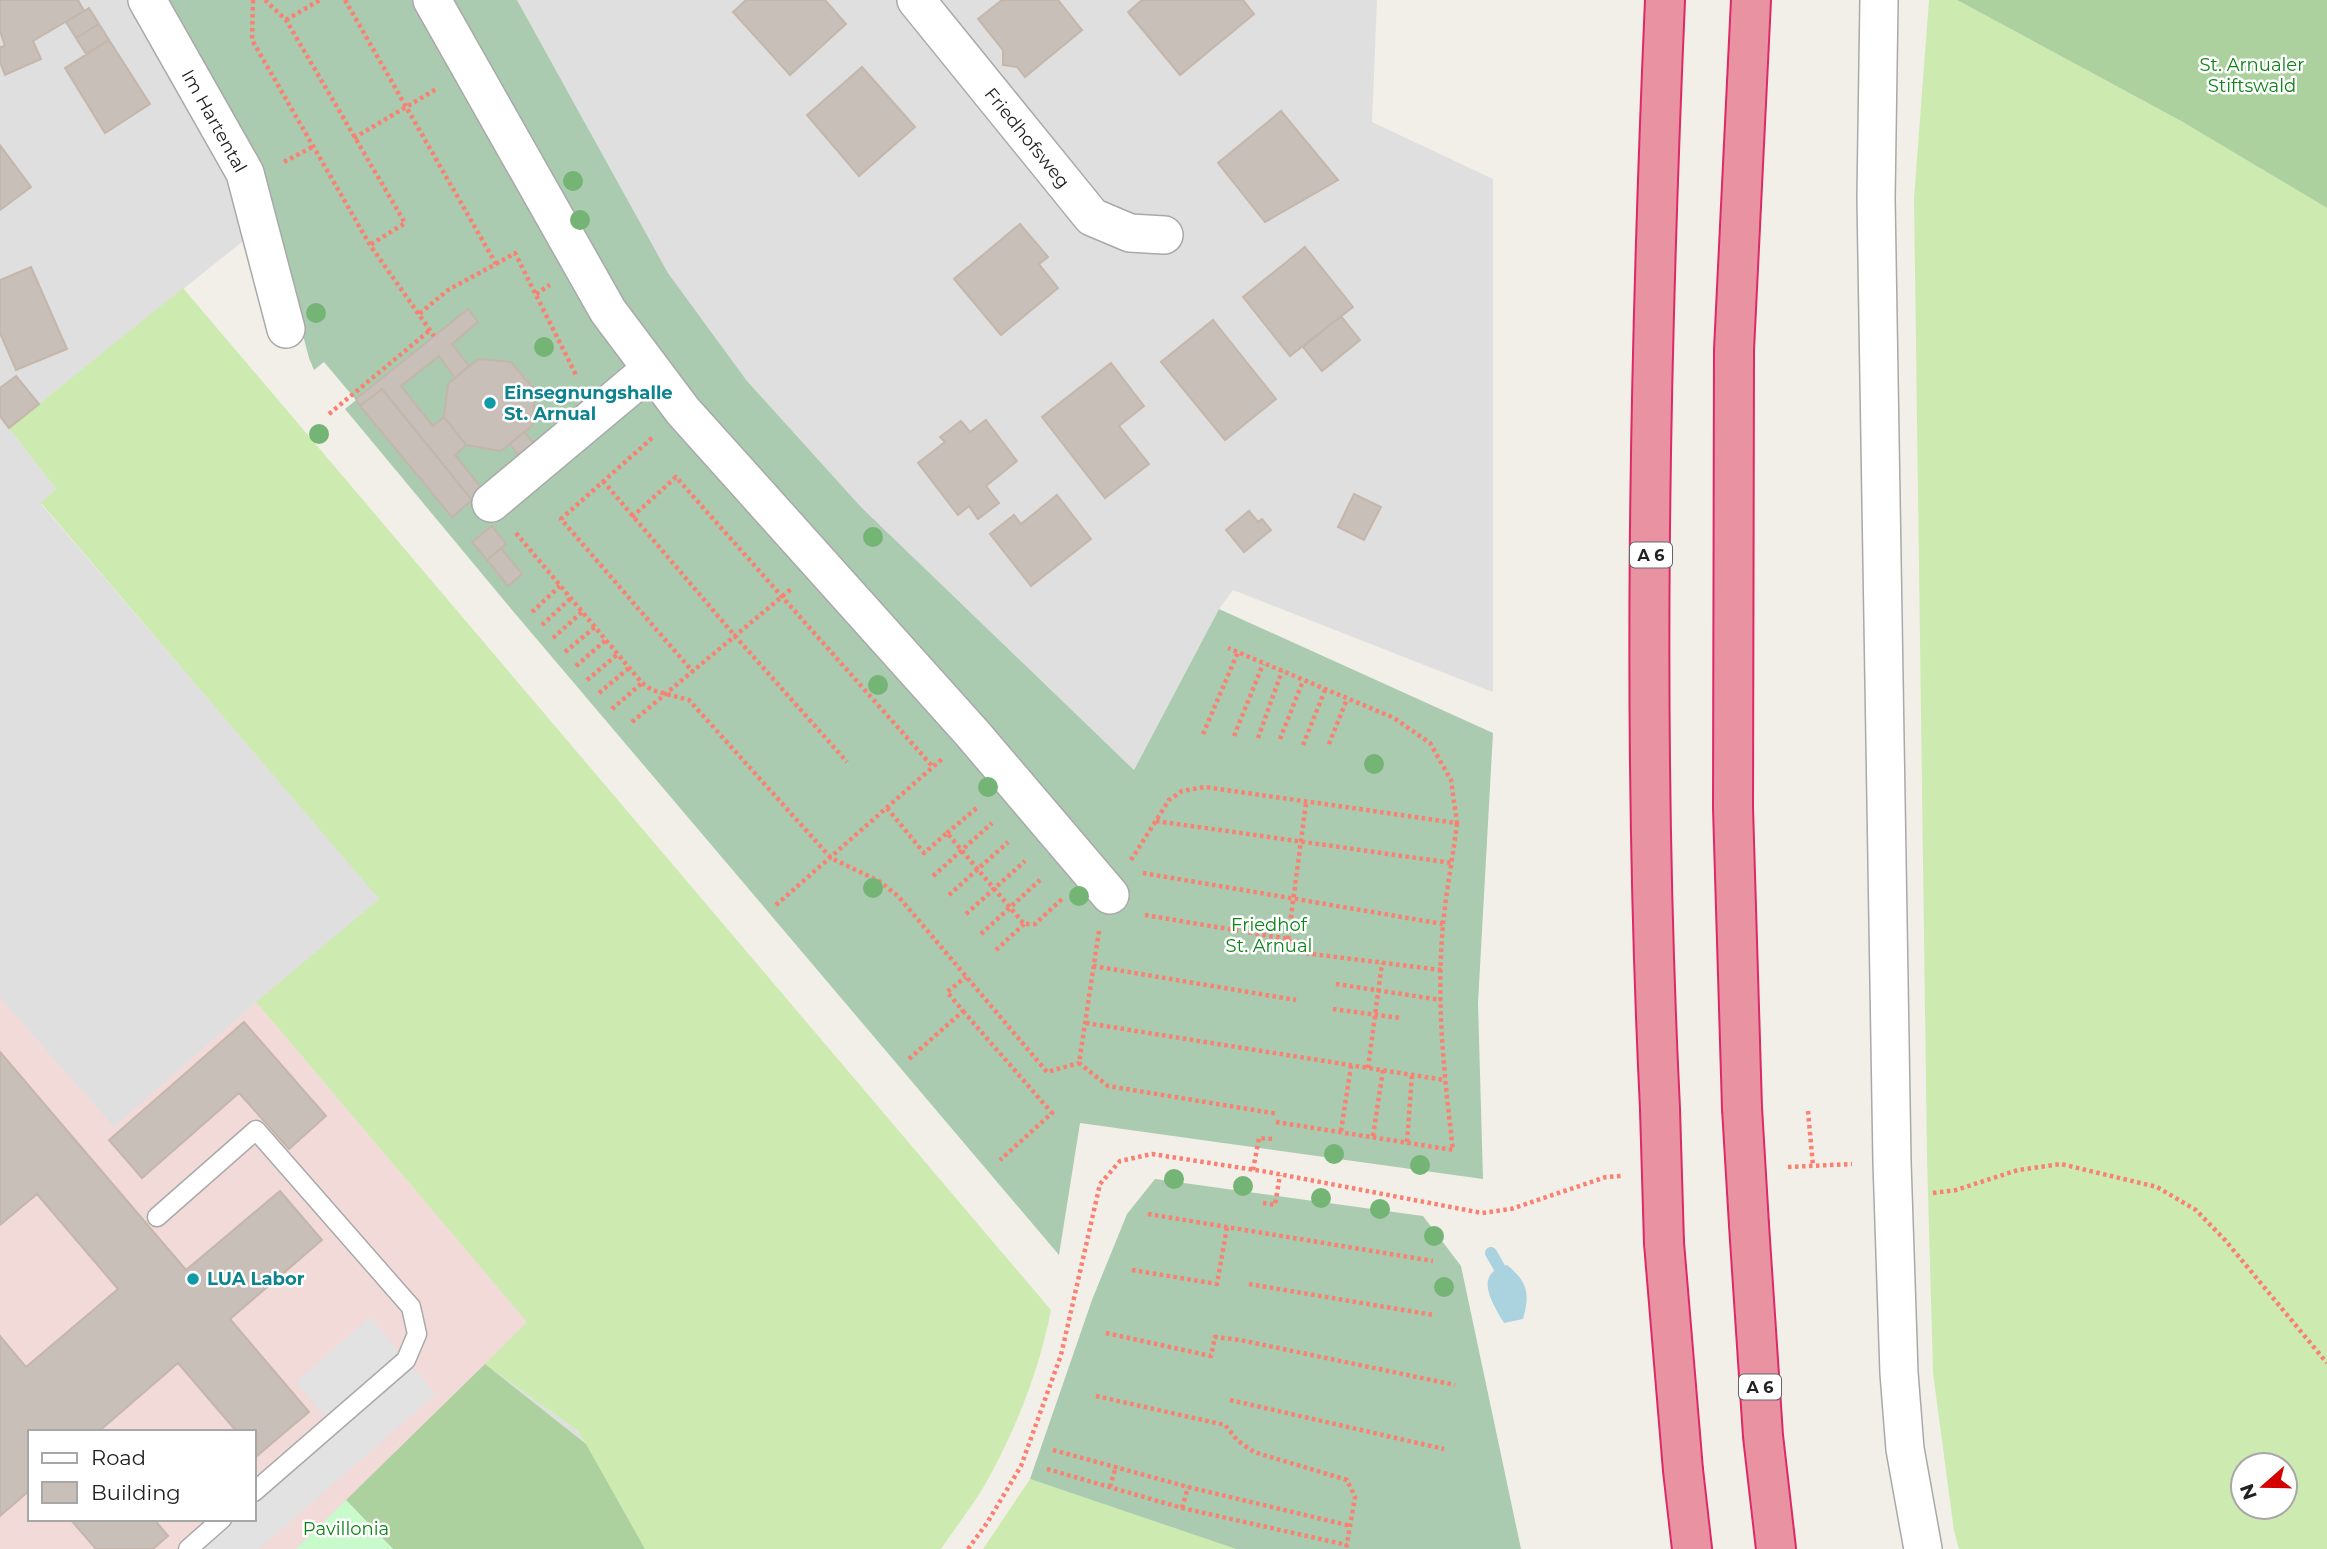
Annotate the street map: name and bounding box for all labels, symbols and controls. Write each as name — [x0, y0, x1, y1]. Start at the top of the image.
park label: St. Arnualer Stiftswald — [2200, 54, 2304, 97]
street label: Im Hartental — [177, 66, 251, 176]
street label: Friedhofsweg — [980, 83, 1074, 193]
place label: Einsegnungshalle St. Arnual — [504, 382, 673, 425]
marker: Einsegnungshalle St. Arnual — [482, 395, 498, 411]
road number: A 6 — [1630, 542, 1672, 568]
park label: Friedhof St. Arnual — [1226, 914, 1312, 957]
place label: LUA Labor — [207, 1268, 305, 1290]
marker: LUA Labor — [185, 1271, 201, 1287]
road number: A 6 — [1739, 1374, 1781, 1400]
legend — [28, 1430, 256, 1521]
text: Road — [91, 1445, 146, 1470]
north arrow — [2229, 1451, 2299, 1521]
text: Building — [91, 1480, 181, 1505]
text: N — [2235, 1480, 2262, 1503]
park label: Pavillonia — [303, 1518, 389, 1540]

